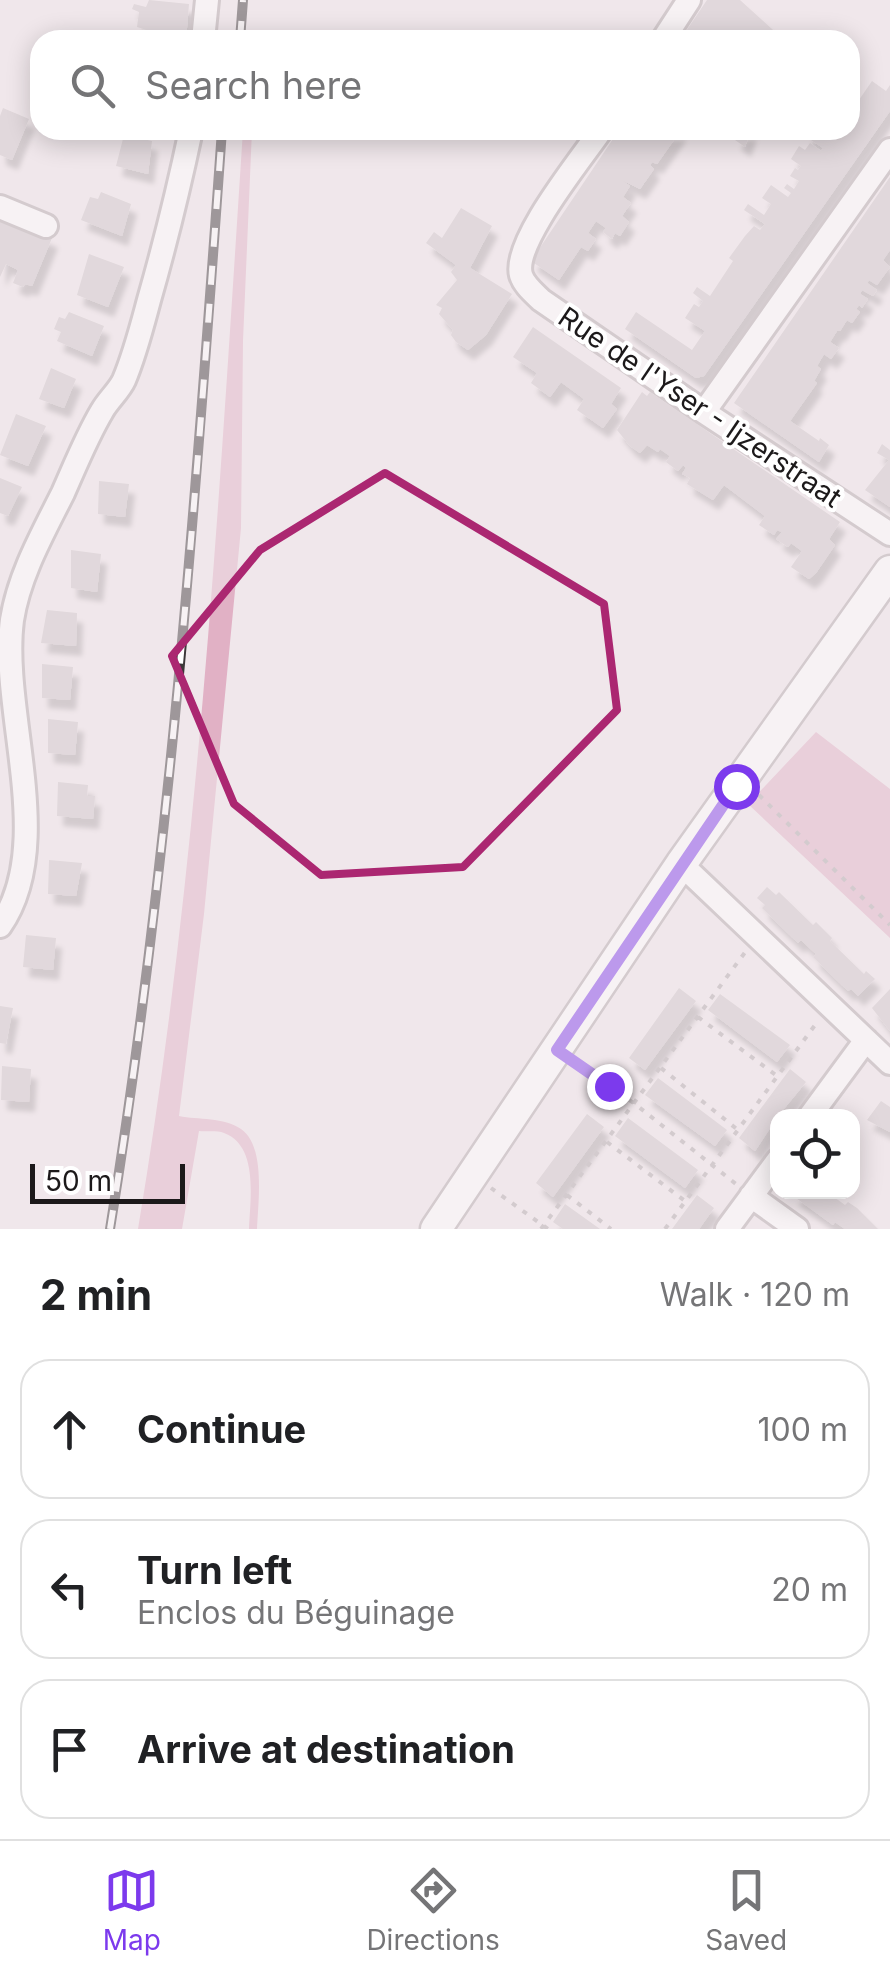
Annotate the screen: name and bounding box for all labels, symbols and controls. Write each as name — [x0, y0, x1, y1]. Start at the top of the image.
search box — [30, 30, 860, 140]
icon: search — [65, 58, 120, 113]
text: Search here — [145, 62, 362, 108]
street label: Rue de l'Yser - Ijzerstraat — [552, 300, 848, 514]
route start — [714, 764, 760, 810]
route end — [587, 1064, 633, 1110]
map controls — [770, 1109, 860, 1199]
button: locate — [770, 1109, 860, 1199]
scale bar — [30, 1159, 185, 1204]
text: 50 m — [45, 1164, 112, 1198]
text: 2 min — [40, 1269, 152, 1320]
text: Walk · 120 m — [660, 1275, 850, 1314]
icon: ahead — [42, 1402, 97, 1457]
text: Continue — [137, 1406, 306, 1452]
text: 100 m — [758, 1410, 848, 1449]
text: Turn left — [137, 1547, 292, 1593]
icon: left — [42, 1562, 97, 1617]
text: 20 m — [771, 1570, 848, 1609]
text: Enclos du Béguinage — [137, 1593, 455, 1632]
icon: arrive — [42, 1722, 97, 1777]
text: Arrive at destination — [137, 1726, 515, 1772]
tab: Map — [103, 1863, 161, 1957]
tab: Directions — [366, 1863, 500, 1957]
tab: Saved — [705, 1863, 787, 1957]

